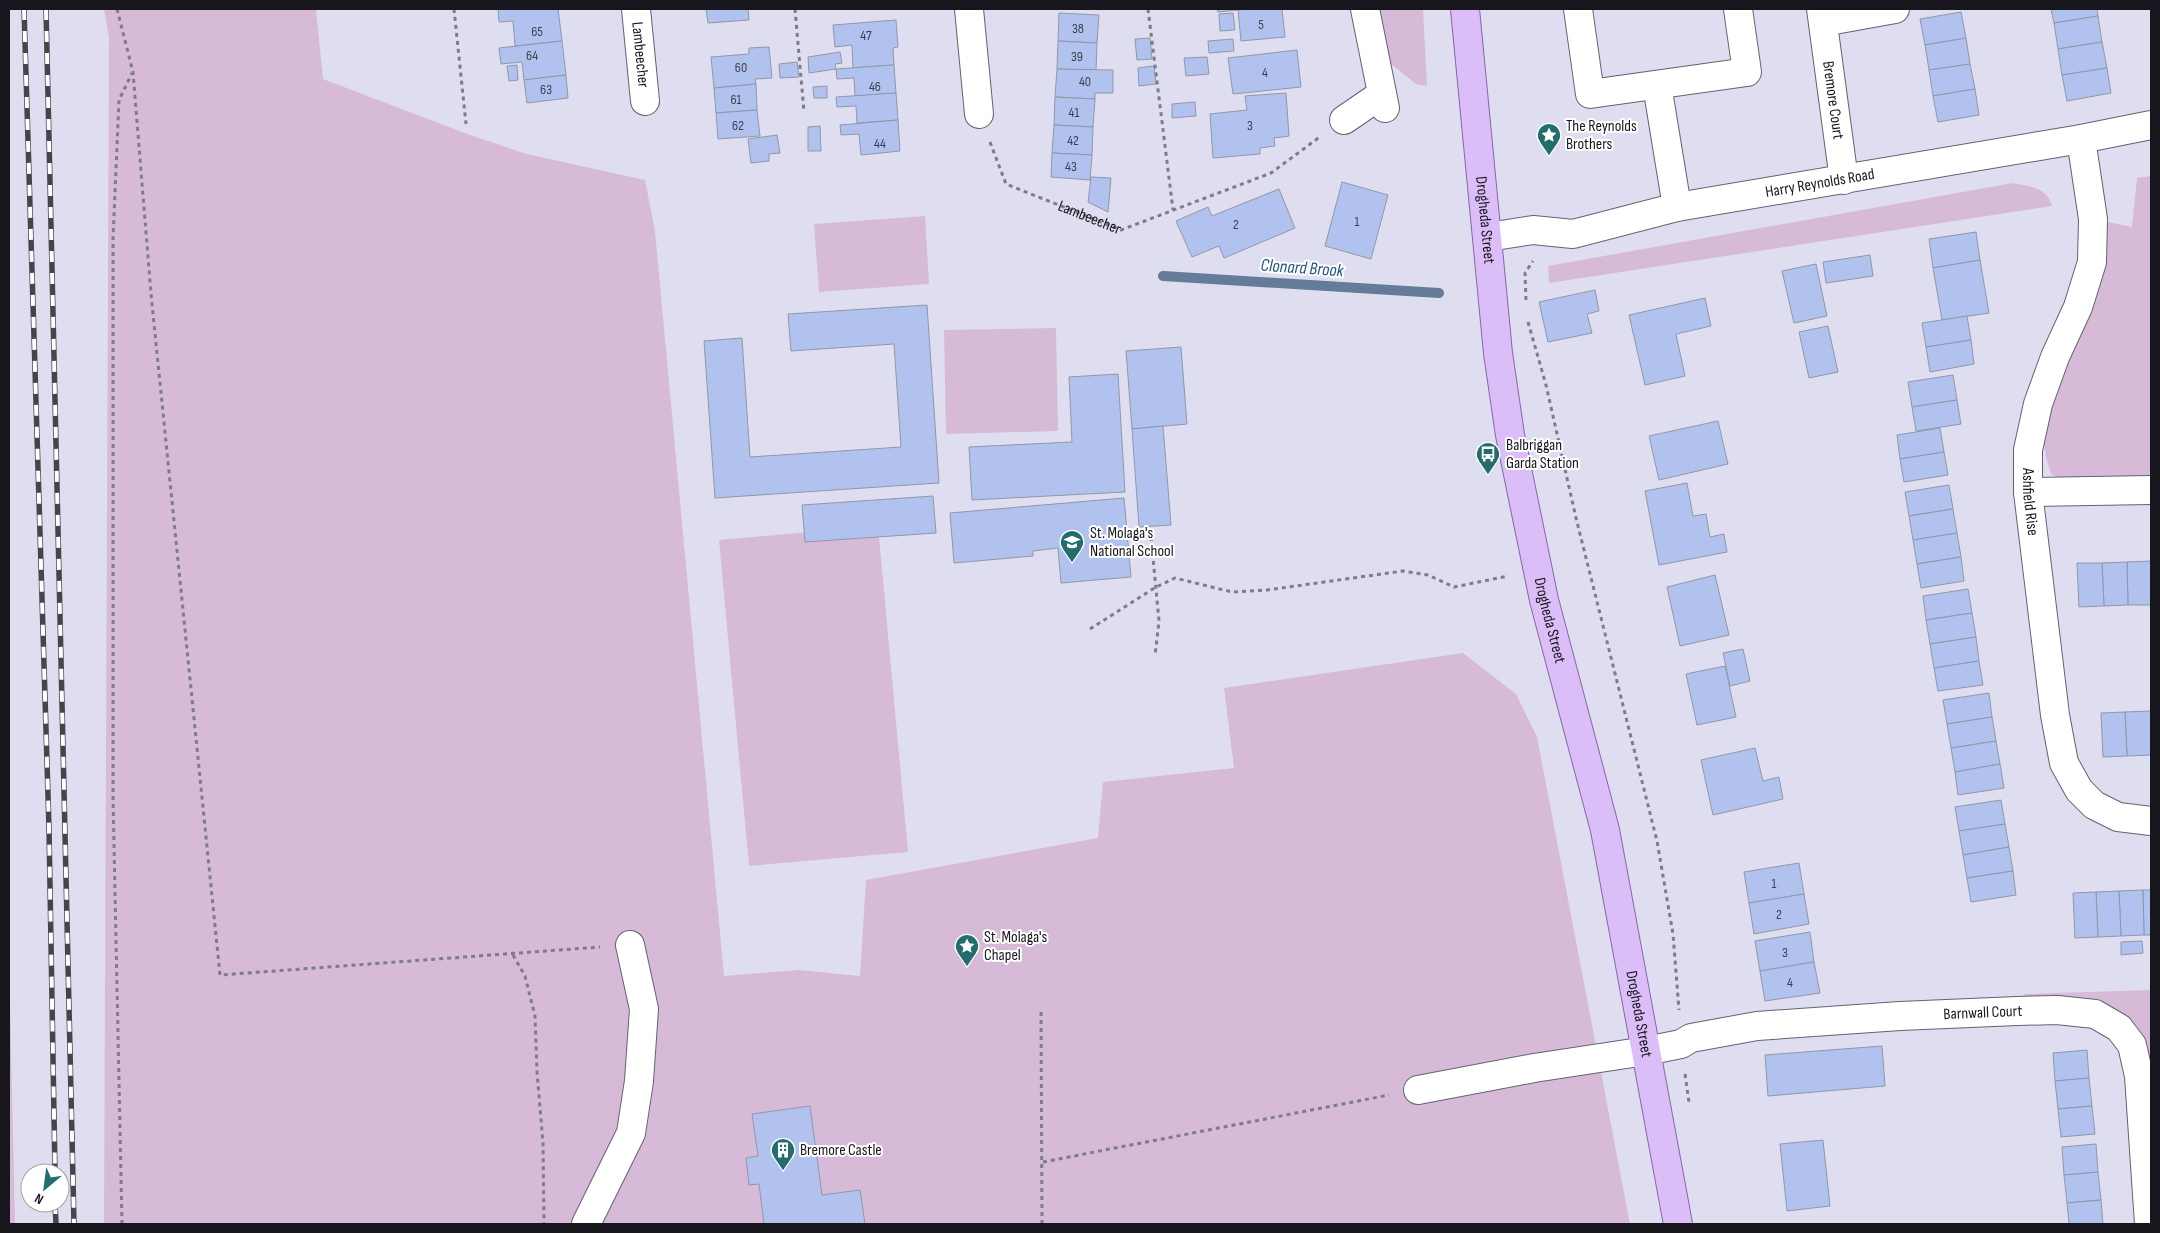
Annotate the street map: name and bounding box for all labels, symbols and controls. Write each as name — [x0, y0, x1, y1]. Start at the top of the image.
house number: 5 — [1258, 16, 1264, 33]
house number: 38 — [1072, 20, 1084, 37]
street label: Lambeecher — [628, 21, 653, 89]
house number: 65 — [531, 23, 543, 40]
house number: 47 — [860, 27, 872, 44]
house number: 64 — [526, 47, 538, 64]
house number: 39 — [1071, 48, 1083, 65]
house number: 60 — [735, 59, 747, 76]
street label: Bremore Court — [1819, 60, 1848, 141]
house number: 4 — [1262, 64, 1268, 81]
house number: 40 — [1079, 73, 1091, 90]
house number: 46 — [869, 78, 881, 95]
house number: 63 — [540, 81, 552, 98]
house number: 61 — [730, 91, 742, 108]
house number: 41 — [1069, 104, 1079, 121]
house number: 62 — [732, 117, 744, 134]
house number: 3 — [1247, 117, 1253, 134]
place label: The Reynolds Brothers — [1566, 117, 1637, 154]
place icon: The Reynolds Brothers — [1536, 122, 1562, 156]
house number: 42 — [1067, 132, 1079, 149]
house number: 44 — [874, 135, 886, 152]
house number: 43 — [1065, 158, 1077, 175]
street label: Harry Reynolds Road — [1764, 164, 1876, 201]
street label: Drogheda Street — [1472, 175, 1499, 265]
street label: Lambeecher — [1055, 196, 1124, 239]
house number: 1 — [1355, 213, 1360, 230]
house number: 2 — [1233, 216, 1239, 233]
water label: Clonard Brook — [1260, 255, 1345, 281]
place label: Balbriggan Garda Station — [1506, 436, 1579, 473]
bus stop icon: Balbriggan Garda Station — [1475, 441, 1501, 475]
street label: Ashfield Rise — [2019, 467, 2043, 537]
place label: St. Molaga's National School — [1090, 524, 1174, 561]
school or university icon: St. Molaga's National School — [1059, 529, 1085, 563]
street label: Drogheda Street — [1530, 576, 1570, 665]
house number: 1 — [1772, 875, 1777, 892]
house number: 2 — [1776, 906, 1782, 923]
place label: St. Molaga's Chapel — [984, 928, 1048, 965]
place icon: St. Molaga's Chapel — [954, 933, 980, 967]
house number: 3 — [1782, 944, 1788, 961]
street label: Drogheda Street — [1622, 969, 1656, 1059]
house number: 4 — [1787, 974, 1793, 991]
street label: Barnwall Court — [1943, 1001, 2023, 1024]
building icon: Bremore Castle — [770, 1137, 796, 1171]
place label: Bremore Castle — [800, 1141, 882, 1160]
north arrow — [20, 1163, 70, 1213]
text: N — [32, 1190, 46, 1208]

